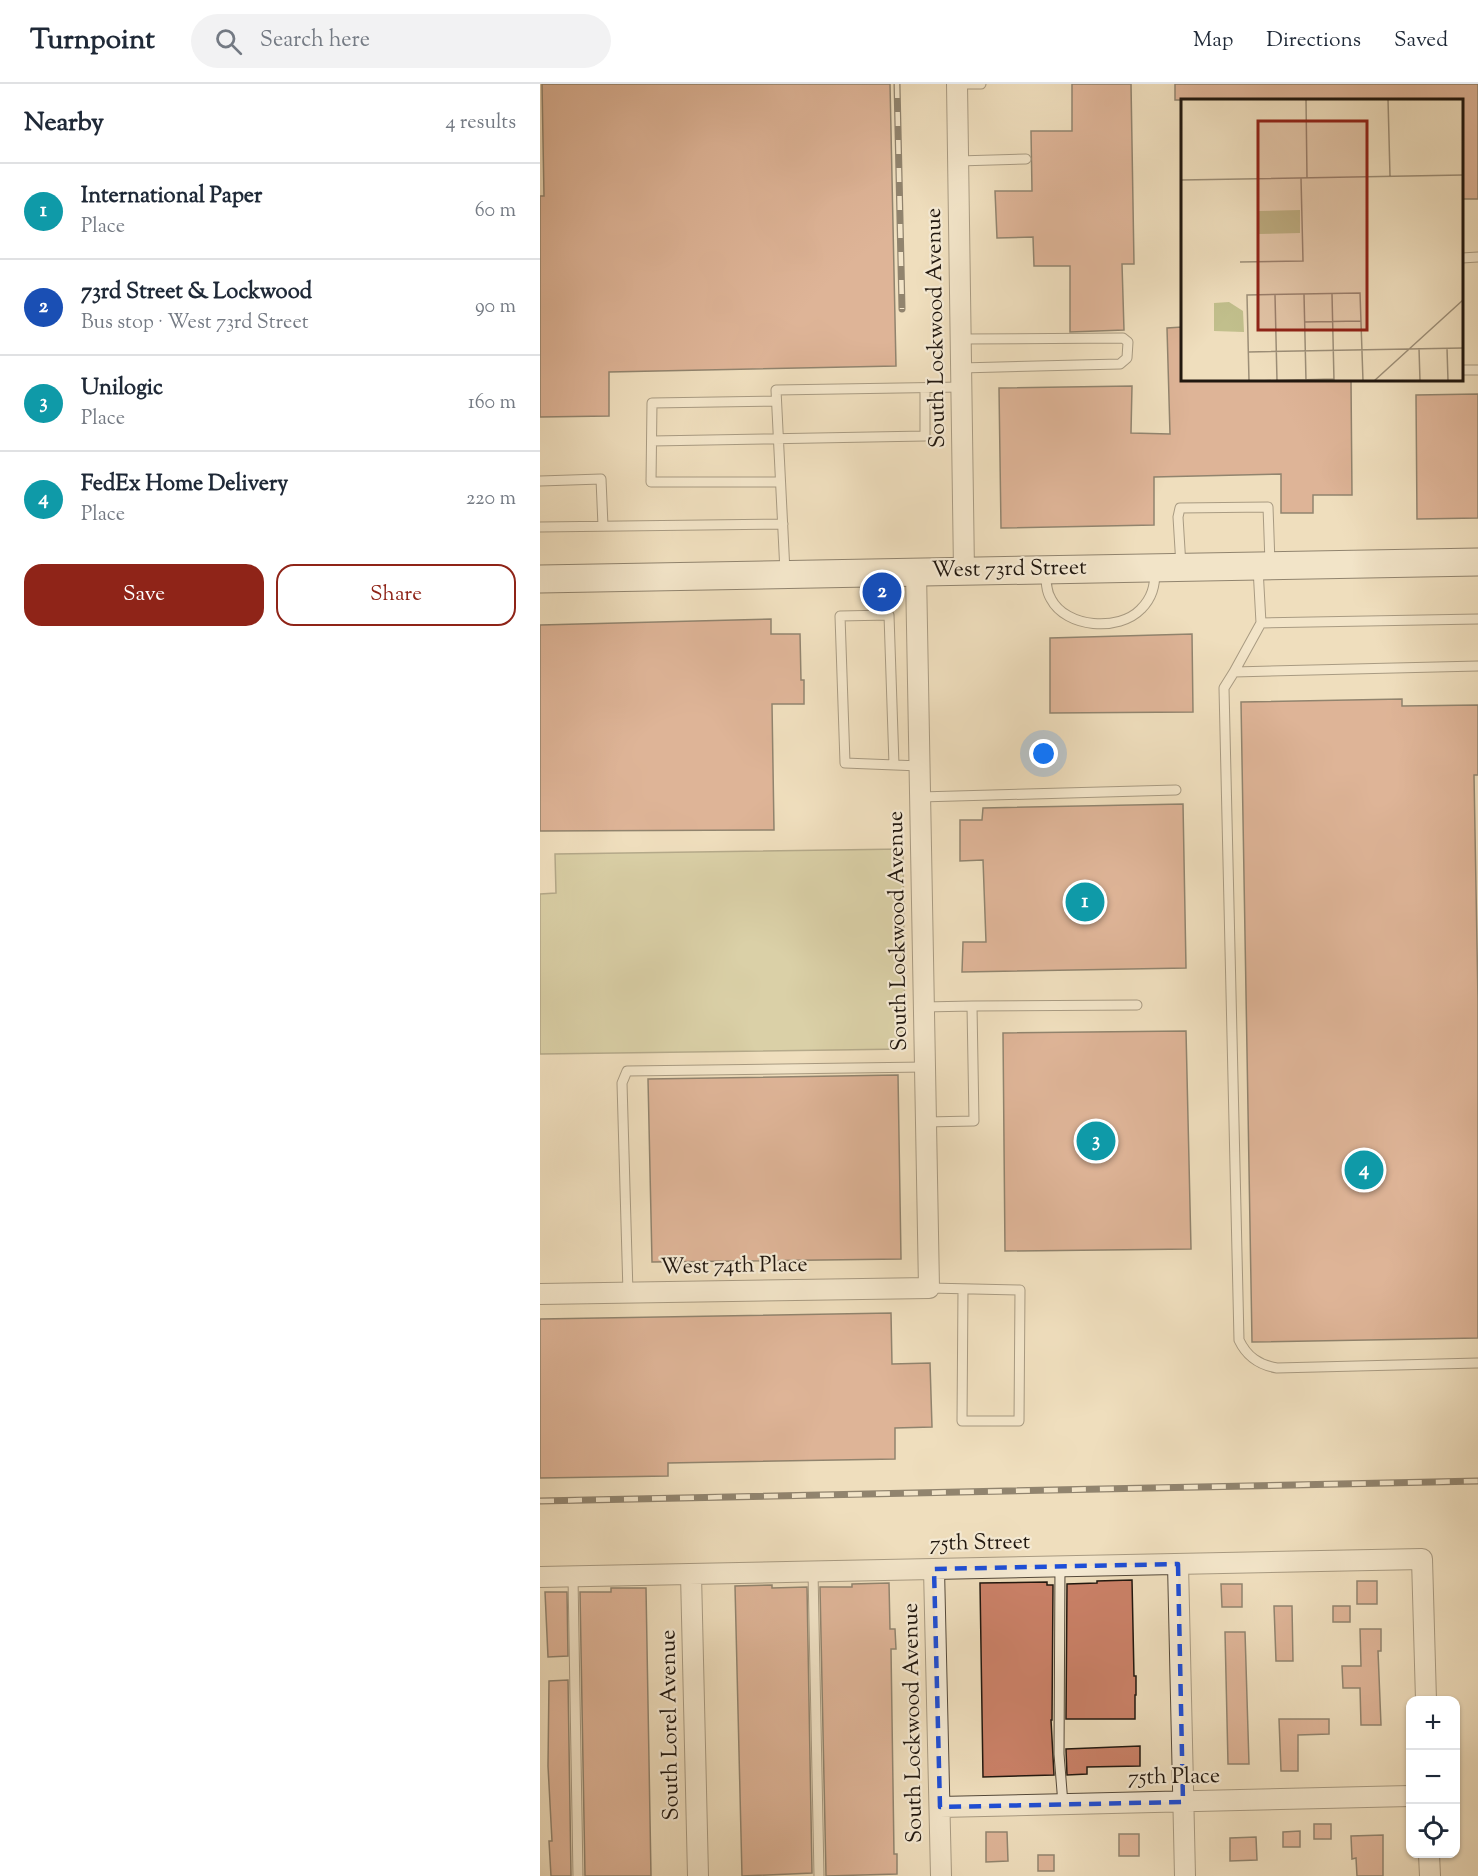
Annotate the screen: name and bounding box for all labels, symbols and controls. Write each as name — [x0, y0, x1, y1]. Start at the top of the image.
search box — [191, 14, 611, 68]
text: Turnpoint — [30, 21, 155, 61]
icon: search — [212, 25, 245, 58]
text: Search here — [260, 25, 370, 57]
text: Map — [1193, 26, 1233, 56]
text: Directions — [1266, 26, 1361, 56]
text: Saved — [1394, 26, 1448, 56]
inset map — [1181, 99, 1463, 381]
text: Nearby — [24, 105, 104, 142]
text: 4 results — [445, 109, 516, 138]
text: International Paper — [81, 181, 262, 213]
text: 1 — [40, 197, 47, 226]
text: 60 m — [475, 197, 516, 226]
street label: South Lockwood Avenue — [919, 208, 955, 448]
text: Place — [81, 213, 125, 242]
text: 73rd Street & Lockwood — [81, 277, 312, 309]
text: 2 — [39, 293, 48, 322]
text: 90 m — [475, 293, 516, 322]
text: Bus stop · West 73rd Street — [81, 309, 309, 338]
text: Unilogic — [81, 373, 163, 405]
text: 3 — [39, 389, 48, 418]
text: 160 m — [468, 389, 516, 418]
text: Place — [81, 405, 125, 434]
text: FedEx Home Delivery — [81, 469, 288, 501]
text: 4 — [38, 485, 49, 514]
text: 220 m — [466, 485, 516, 514]
text: Place — [81, 501, 125, 530]
street label: West 73rd Street — [931, 553, 1087, 587]
button: Save — [24, 564, 264, 626]
button: Share — [276, 564, 516, 626]
pin: 2 — [862, 570, 902, 614]
your location — [1029, 739, 1058, 768]
street label: South Lockwood Avenue — [881, 811, 917, 1051]
pin: 1 — [1066, 880, 1104, 924]
pin: 3 — [1076, 1118, 1116, 1164]
pin: 4 — [1344, 1148, 1384, 1192]
street label: West 74th Place — [660, 1250, 808, 1284]
street label: 75th Street — [929, 1527, 1031, 1561]
street label: South Lockwood Avenue — [896, 1603, 932, 1843]
street label: South Lorel Avenue — [653, 1629, 689, 1821]
map controls — [1406, 1696, 1460, 1858]
button: + — [1406, 1696, 1460, 1750]
button: − — [1406, 1750, 1460, 1804]
street label: 75th Place — [1128, 1761, 1220, 1795]
button: locate — [1406, 1804, 1460, 1858]

